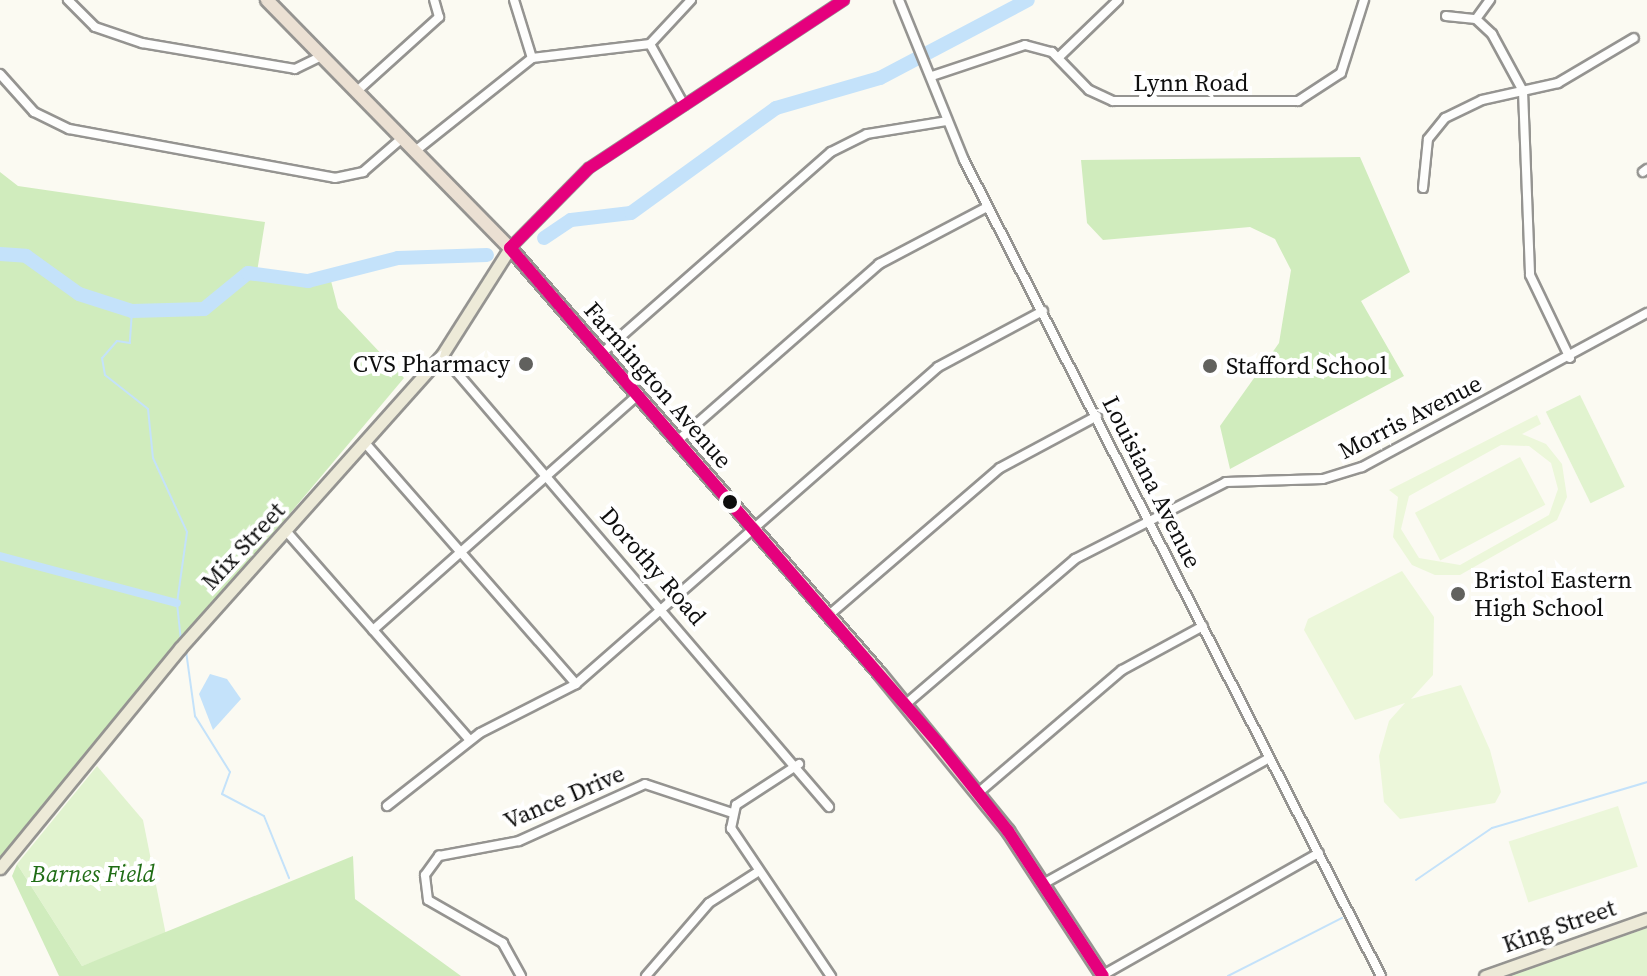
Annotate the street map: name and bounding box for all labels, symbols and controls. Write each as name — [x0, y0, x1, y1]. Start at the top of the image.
street label: Lynn Road — [1134, 69, 1248, 97]
street label: Farmington Avenue — [578, 296, 738, 474]
place label: CVS Pharmacy — [353, 350, 510, 378]
place label: Stafford School — [1226, 352, 1387, 380]
marker: CVS Pharmacy — [517, 355, 535, 373]
marker: Stafford School — [1201, 357, 1219, 375]
street label: Morris Avenue — [1334, 369, 1486, 465]
street label: Louisiana Avenue — [1096, 391, 1208, 573]
unlabelled marker — [722, 494, 738, 510]
street label: Mix Street — [195, 496, 291, 596]
street label: Dorothy Road — [594, 501, 712, 631]
place label: Bristol Eastern High School — [1474, 566, 1632, 622]
marker: Bristol Eastern High School — [1449, 585, 1467, 603]
street label: Vance Drive — [499, 759, 629, 835]
park label: Barnes Field — [31, 860, 155, 888]
street label: King Street — [1499, 893, 1619, 959]

